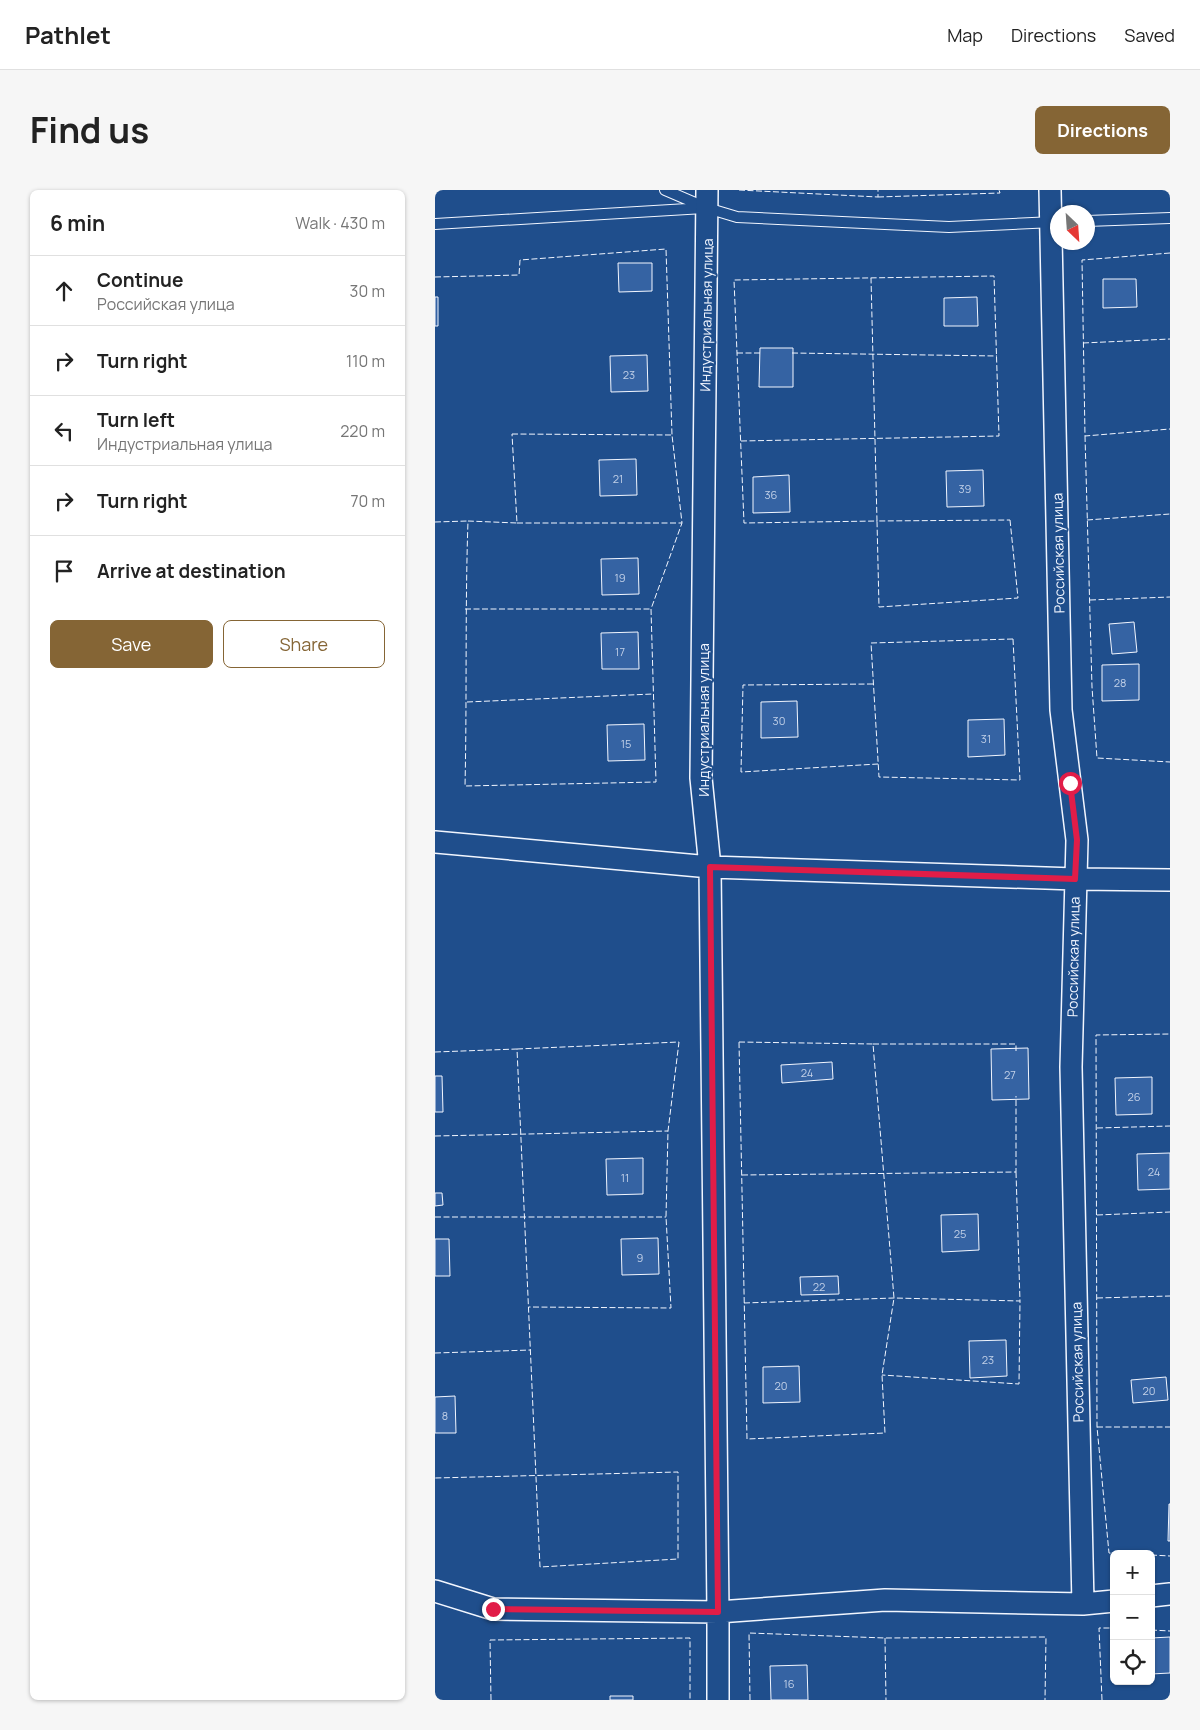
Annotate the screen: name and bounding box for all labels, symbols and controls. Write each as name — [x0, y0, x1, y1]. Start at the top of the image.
text: Pathlet — [25, 18, 111, 51]
text: Map — [947, 23, 983, 47]
text: Directions — [1011, 23, 1096, 47]
text: Saved — [1124, 23, 1175, 47]
text: Find us — [30, 106, 149, 154]
button: Directions — [1035, 106, 1170, 154]
north arrow — [1050, 205, 1095, 250]
text: 6 min — [50, 209, 105, 237]
text: Walk · 430 m — [295, 212, 385, 234]
street label: Индустриальная улица — [695, 238, 717, 392]
text: Continue — [97, 267, 183, 293]
icon: ahead — [50, 277, 78, 305]
text: 30 m — [350, 280, 385, 302]
text: Российская улица — [97, 293, 235, 315]
icon: right — [50, 347, 78, 375]
text: Turn right — [97, 348, 187, 374]
text: 110 m — [346, 350, 385, 372]
house number: 23 — [623, 367, 635, 382]
text: Turn left — [97, 407, 175, 433]
icon: left — [50, 417, 78, 445]
text: 220 m — [340, 420, 385, 442]
text: Индустриальная улица — [97, 433, 272, 455]
house number: 21 — [613, 471, 623, 486]
house number: 39 — [959, 481, 972, 496]
icon: right — [50, 487, 78, 515]
house number: 36 — [765, 487, 778, 502]
text: Turn right — [97, 488, 187, 514]
text: 70 m — [350, 490, 385, 512]
street label: Российская улица — [1047, 493, 1069, 613]
icon: arrive — [50, 557, 78, 585]
text: Arrive at destination — [97, 558, 286, 584]
house number: 19 — [614, 570, 626, 585]
button: Save — [50, 620, 213, 668]
button: Share — [223, 620, 385, 668]
street label: Индустриальная улица — [694, 643, 713, 797]
house number: 17 — [615, 644, 625, 659]
house number: 28 — [1114, 675, 1126, 690]
house number: 30 — [773, 713, 785, 728]
house number: 31 — [981, 731, 991, 746]
house number: 15 — [621, 736, 631, 751]
route start — [1059, 772, 1082, 795]
street label: Российская улица — [1062, 897, 1084, 1017]
house number: 24 — [801, 1065, 813, 1080]
house number: 27 — [1004, 1067, 1016, 1082]
house number: 26 — [1127, 1089, 1141, 1104]
house number: 24 — [1148, 1164, 1160, 1179]
house number: 11 — [621, 1170, 629, 1185]
house number: 25 — [954, 1226, 966, 1241]
house number: 9 — [637, 1250, 644, 1265]
house number: 22 — [813, 1279, 825, 1294]
street label: Российская улица — [1066, 1302, 1088, 1422]
house number: 23 — [982, 1352, 994, 1367]
house number: 20 — [775, 1378, 787, 1393]
house number: 20 — [1143, 1383, 1155, 1398]
house number: 8 — [442, 1408, 448, 1423]
map controls — [1110, 1550, 1155, 1685]
button: + — [1110, 1550, 1155, 1595]
button: − — [1110, 1595, 1155, 1640]
route end — [482, 1598, 505, 1621]
button: locate — [1110, 1640, 1155, 1685]
house number: 16 — [783, 1676, 795, 1691]

